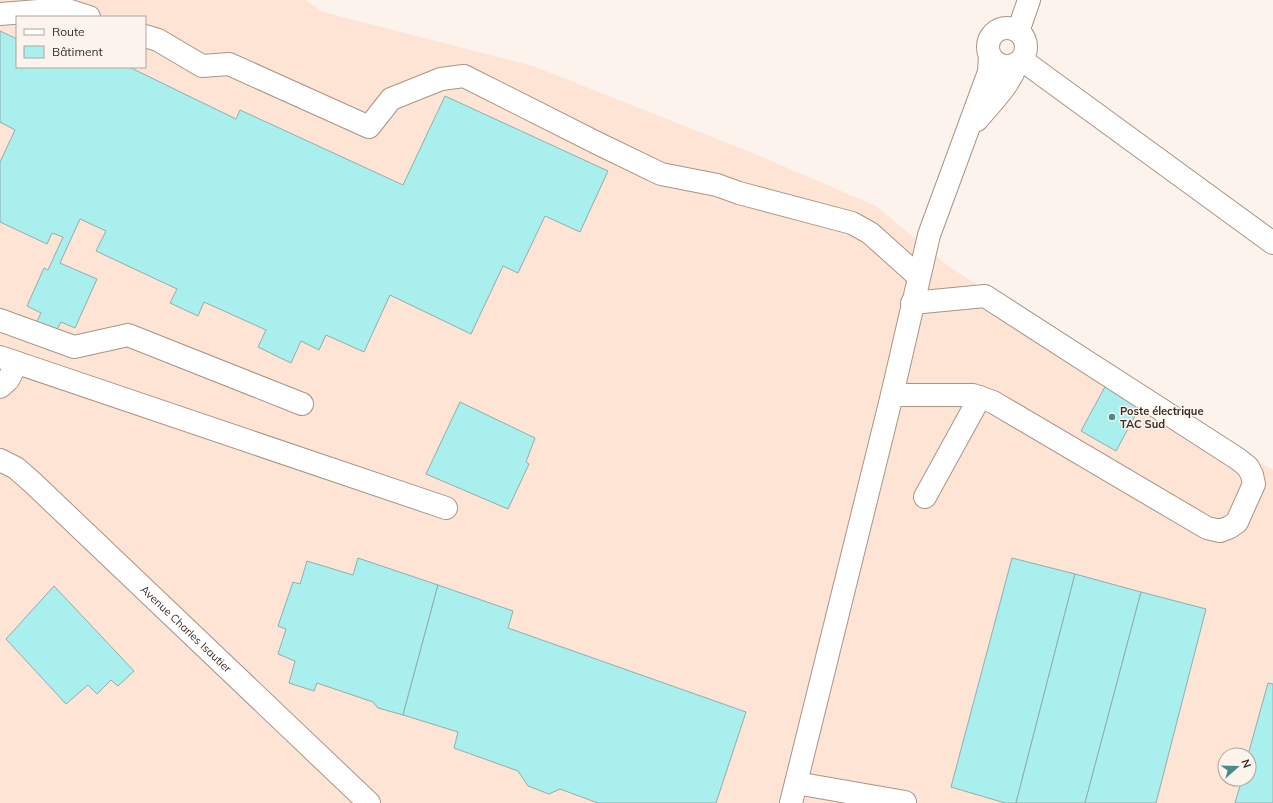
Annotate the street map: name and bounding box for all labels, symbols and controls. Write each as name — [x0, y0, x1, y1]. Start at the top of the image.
legend — [16, 16, 146, 68]
text: Route — [52, 24, 85, 39]
text: Bâtiment — [52, 44, 103, 59]
place label: Poste électrique TAC Sud — [1120, 404, 1203, 431]
marker: Poste électrique TAC Sud — [1107, 412, 1117, 422]
street label: Avenue Charles Isautier — [138, 582, 235, 675]
north arrow — [1217, 747, 1257, 787]
text: N — [1238, 757, 1254, 770]

